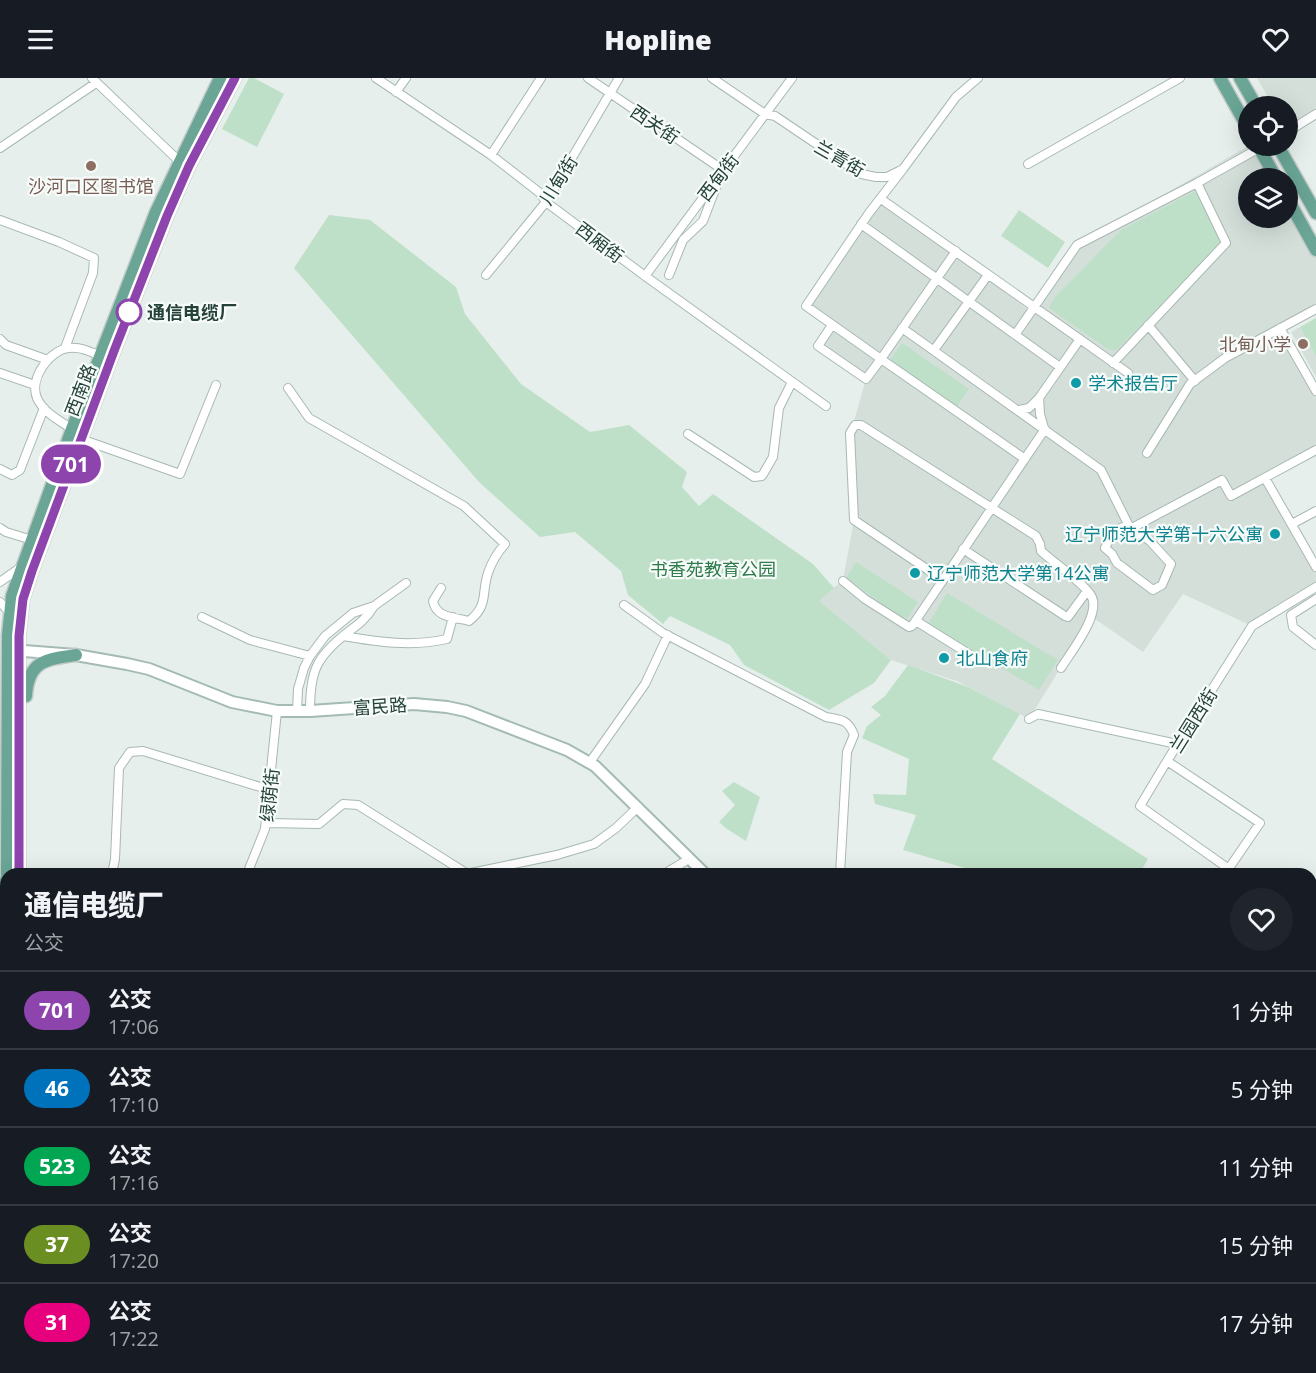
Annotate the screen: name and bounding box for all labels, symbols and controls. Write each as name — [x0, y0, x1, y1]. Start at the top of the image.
text: Hopline — [604, 21, 712, 58]
icon: menu — [24, 23, 57, 56]
icon: heart — [1259, 23, 1292, 56]
map controls — [1238, 96, 1298, 228]
button: locate — [1238, 96, 1298, 156]
street label: 西关街 — [626, 99, 684, 149]
street label: 兰青街 — [811, 134, 869, 182]
street label: 西甸街 — [692, 148, 744, 206]
street label: 川甸街 — [534, 151, 582, 209]
marker: 沙河口区图书馆 — [84, 159, 98, 173]
button: layers — [1238, 168, 1298, 228]
place label: 沙河口区图书馆 — [28, 174, 154, 198]
street label: 西厢街 — [571, 216, 629, 268]
marker: 通信电缆厂 — [116, 299, 142, 325]
place label: 通信电缆厂 — [147, 300, 237, 324]
place label: 北甸小学 — [1219, 332, 1291, 356]
marker: 北甸小学 — [1296, 337, 1310, 351]
street label: 西南路 — [59, 360, 101, 420]
place label: 学术报告厅 — [1088, 371, 1178, 395]
marker: 学术报告厅 — [1069, 376, 1083, 390]
line badge: 701 — [36, 444, 106, 484]
text: 701 — [53, 450, 89, 478]
place label: 辽宁师范大学第十六公寓 — [1065, 522, 1263, 546]
marker: 辽宁师范大学第十六公寓 — [1268, 527, 1282, 541]
park label: 书香苑教育公园 — [650, 557, 776, 581]
place label: 辽宁师范大学第14公寓 — [927, 561, 1110, 585]
marker: 辽宁师范大学第14公寓 — [908, 566, 922, 580]
place label: 北山食府 — [956, 646, 1028, 670]
marker: 北山食府 — [937, 651, 951, 665]
street label: 兰园西街 — [1164, 683, 1222, 757]
street label: 富民路 — [352, 692, 408, 720]
street label: 绿荫街 — [254, 767, 284, 823]
text: 通信电缆厂 — [24, 885, 164, 923]
button: heart — [1230, 888, 1293, 951]
text: 公交 — [24, 929, 64, 956]
text: 公交 — [108, 983, 152, 1013]
text: 701 — [39, 996, 75, 1024]
text: 1 分钟 — [1231, 996, 1293, 1026]
text: 17:06 — [108, 1013, 159, 1040]
text: 公交 — [108, 1061, 152, 1091]
text: 46 — [45, 1074, 69, 1102]
text: 5 分钟 — [1231, 1074, 1293, 1104]
text: 17:10 — [108, 1091, 159, 1118]
text: 公交 — [108, 1139, 152, 1169]
text: 523 — [39, 1152, 75, 1180]
text: 11 分钟 — [1218, 1152, 1293, 1182]
text: 17:16 — [108, 1169, 159, 1196]
text: 公交 — [108, 1217, 152, 1247]
text: 37 — [45, 1230, 69, 1258]
text: 15 分钟 — [1218, 1230, 1293, 1260]
text: 17:20 — [108, 1247, 159, 1274]
text: 公交 — [108, 1295, 152, 1325]
text: 31 — [45, 1308, 69, 1336]
text: 17 分钟 — [1218, 1308, 1293, 1338]
text: 17:22 — [108, 1325, 159, 1352]

